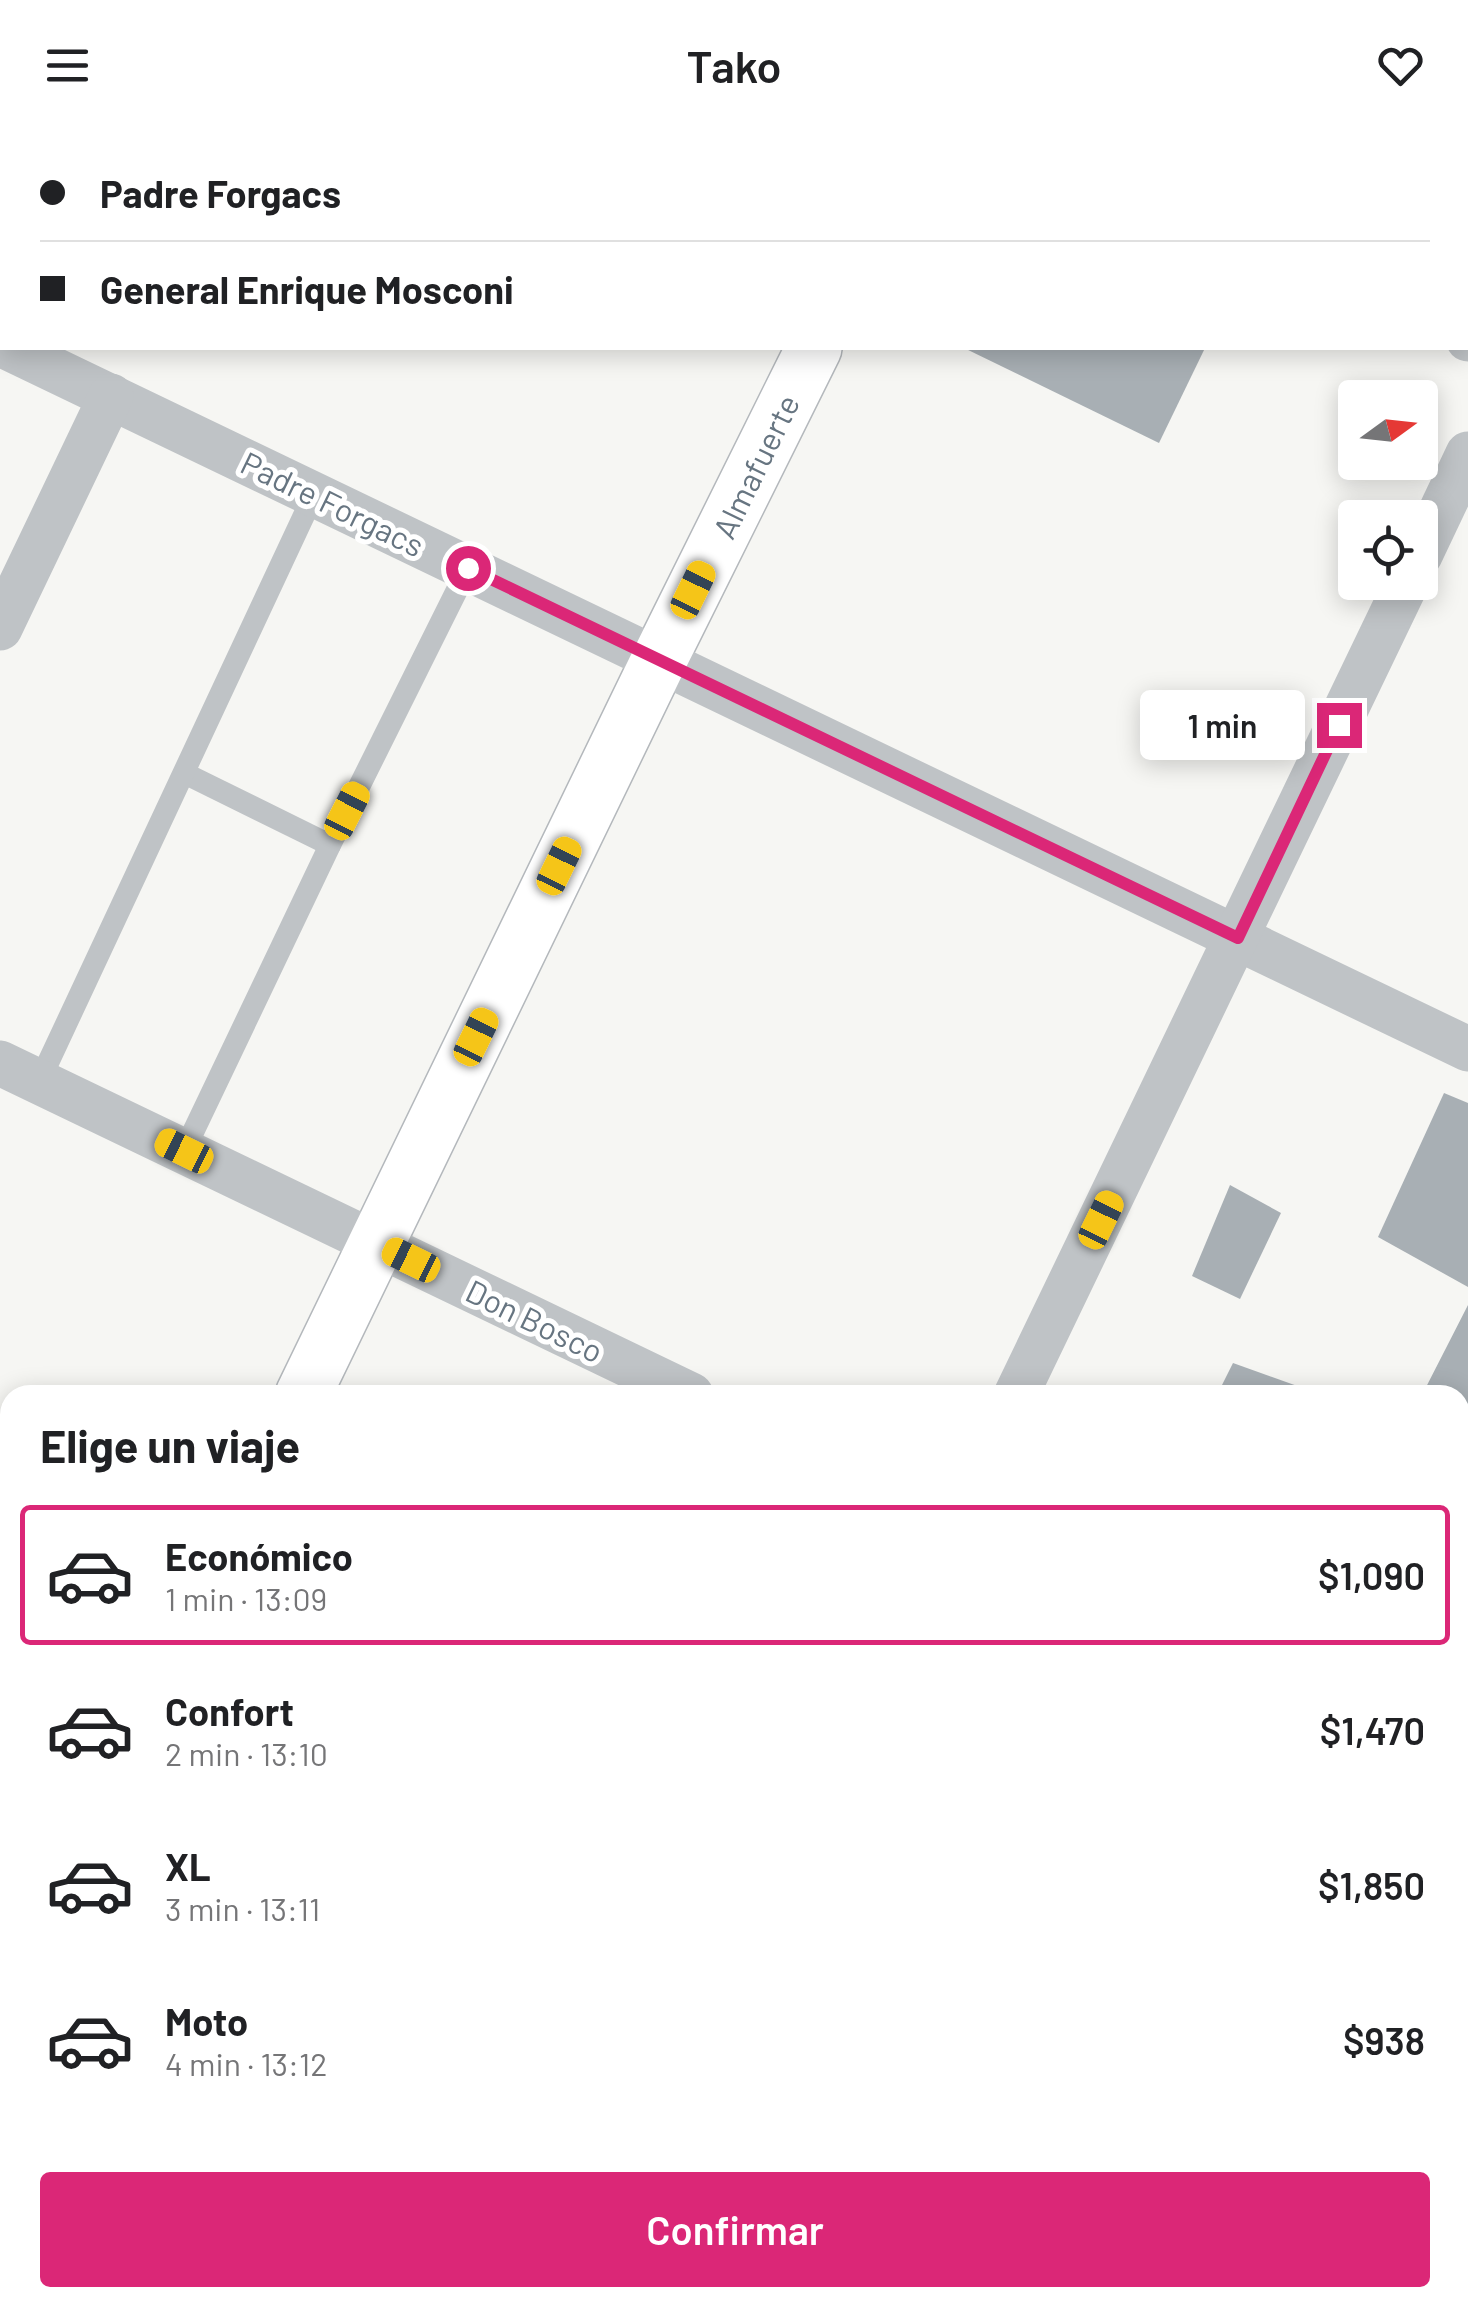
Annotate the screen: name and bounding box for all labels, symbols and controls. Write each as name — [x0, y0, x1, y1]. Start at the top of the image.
icon: menu — [40, 38, 95, 93]
text: Tako — [686, 38, 782, 92]
icon: heart — [1373, 38, 1428, 93]
text: Padre Forgacs — [100, 170, 341, 216]
text: General Enrique Mosconi — [100, 266, 514, 312]
north arrow — [1338, 380, 1438, 480]
map controls — [1338, 380, 1438, 600]
street label: Almafuerte — [704, 388, 806, 544]
street label: Padre Forgacs — [235, 442, 431, 564]
button: locate — [1338, 500, 1438, 600]
route start — [446, 546, 491, 591]
car — [666, 556, 720, 624]
callout: 1 min — [1139, 690, 1304, 760]
route end — [1317, 703, 1362, 748]
text: 1 min — [1188, 706, 1257, 744]
car — [320, 777, 374, 845]
car — [532, 832, 586, 900]
car — [449, 1003, 503, 1071]
car — [150, 1124, 218, 1178]
car — [1074, 1186, 1128, 1254]
car — [377, 1233, 445, 1287]
street label: Don Bosco — [460, 1271, 610, 1369]
text: Elige un viaje — [40, 1418, 300, 1472]
icon: car — [45, 1530, 135, 1620]
text: Económico — [165, 1533, 353, 1579]
text: $1,090 — [1318, 1552, 1425, 1598]
text: 1 min · 13:09 — [165, 1579, 327, 1617]
icon: car — [45, 1685, 135, 1775]
text: Confort — [165, 1688, 294, 1734]
text: $1,470 — [1320, 1707, 1425, 1753]
text: 2 min · 13:10 — [165, 1734, 328, 1772]
icon: car — [45, 1840, 135, 1930]
text: XL — [165, 1843, 211, 1889]
text: $1,850 — [1318, 1862, 1425, 1908]
text: 3 min · 13:11 — [165, 1889, 320, 1927]
icon: car — [45, 1995, 135, 2085]
text: Moto — [165, 1998, 248, 2044]
text: $938 — [1343, 2017, 1425, 2063]
text: 4 min · 13:12 — [165, 2044, 327, 2082]
button: Confirmar — [40, 2172, 1430, 2287]

